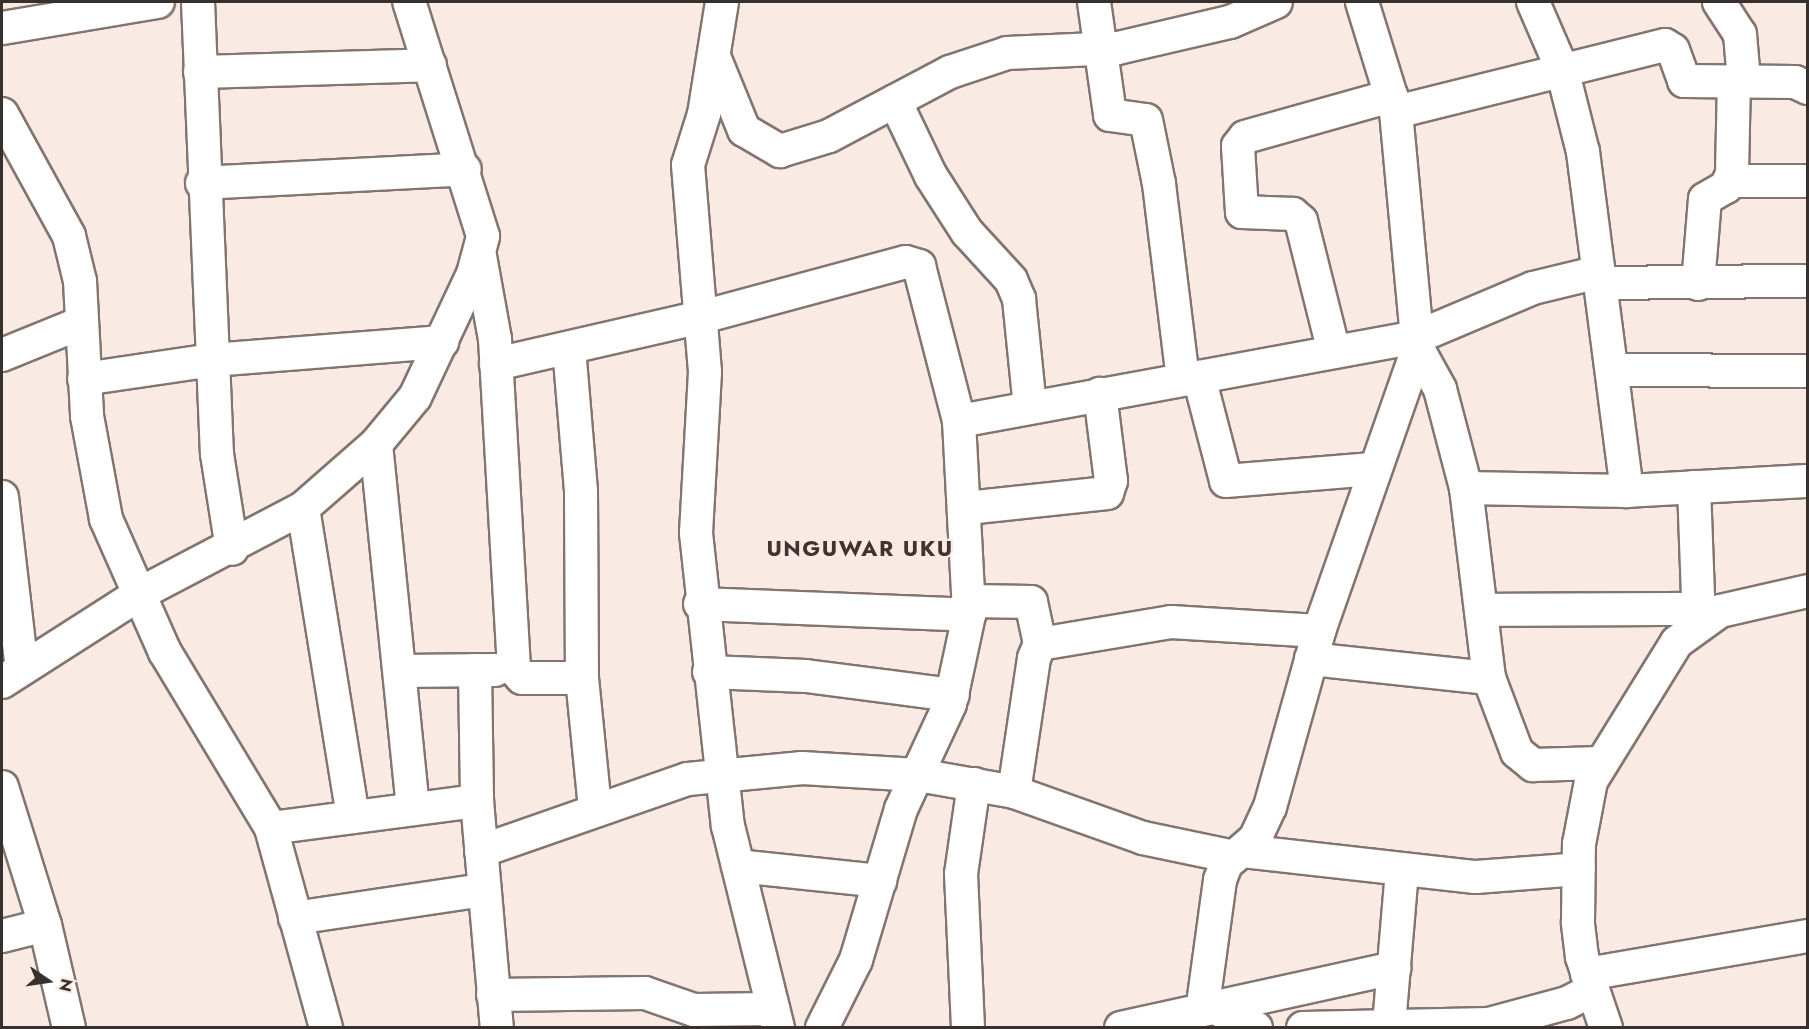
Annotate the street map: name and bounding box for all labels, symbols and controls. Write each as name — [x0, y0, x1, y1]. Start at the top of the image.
district label: UNGUWAR UKU — [766, 536, 954, 562]
north arrow — [18, 951, 78, 1011]
text: N — [53, 976, 79, 994]

